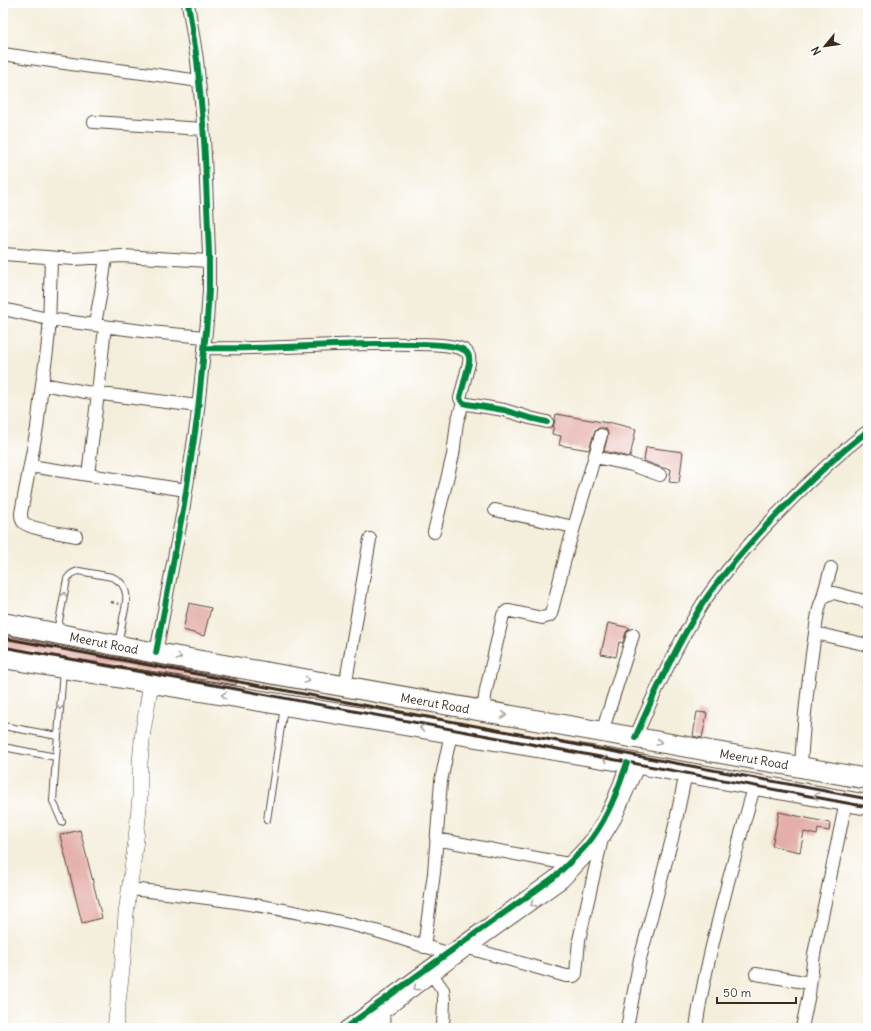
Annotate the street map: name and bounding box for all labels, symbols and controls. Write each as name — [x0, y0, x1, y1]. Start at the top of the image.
north arrow — [805, 26, 845, 66]
text: N — [808, 44, 824, 58]
one-way arrow — [59, 592, 67, 598]
street label: Meerut Road — [68, 629, 140, 657]
one-way arrow — [176, 653, 182, 661]
one-way arrow — [304, 675, 310, 684]
street label: Meerut Road — [399, 690, 471, 716]
one-way arrow — [221, 691, 227, 700]
one-way arrow — [56, 704, 65, 710]
one-way arrow — [500, 710, 507, 719]
one-way arrow — [419, 724, 425, 733]
one-way arrow — [656, 737, 662, 746]
street label: Meerut Road — [718, 746, 790, 772]
one-way arrow — [602, 755, 608, 764]
one-way arrow — [813, 792, 819, 801]
one-way arrow — [530, 899, 537, 906]
scale bar — [717, 979, 796, 1005]
one-way arrow — [413, 984, 420, 991]
text: 50 m — [723, 985, 752, 1000]

